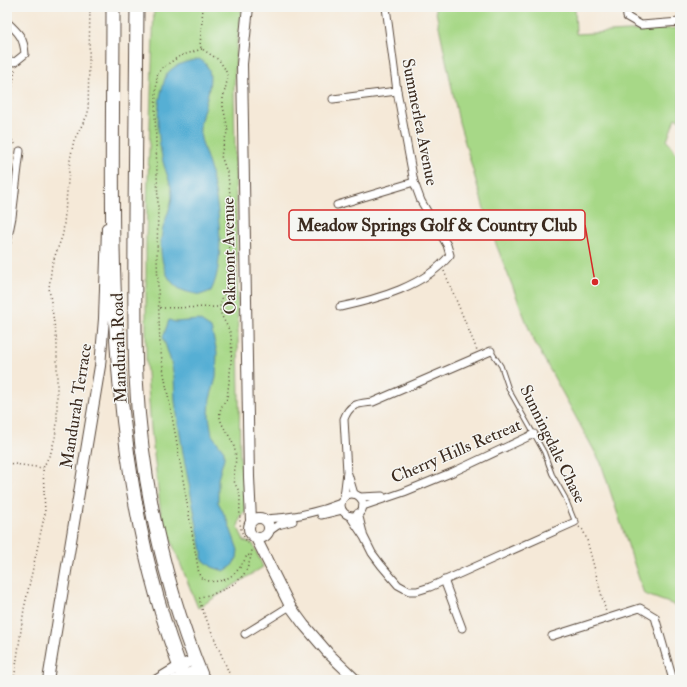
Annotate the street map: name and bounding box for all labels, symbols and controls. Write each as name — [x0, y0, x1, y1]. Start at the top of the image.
street label: Summerlea Avenue — [397, 57, 443, 187]
street label: Oakmont Avenue — [217, 197, 241, 315]
callout: Meadow Springs Golf & Country Club — [289, 210, 585, 240]
text: Meadow Springs Golf & Country Club — [296, 214, 577, 237]
street label: Mandurah Road — [107, 292, 131, 404]
street label: Mandurah Terrace — [56, 342, 96, 470]
street label: Sunningdale Chase — [515, 381, 591, 507]
street label: Cherry Hills Retreat — [388, 414, 525, 489]

